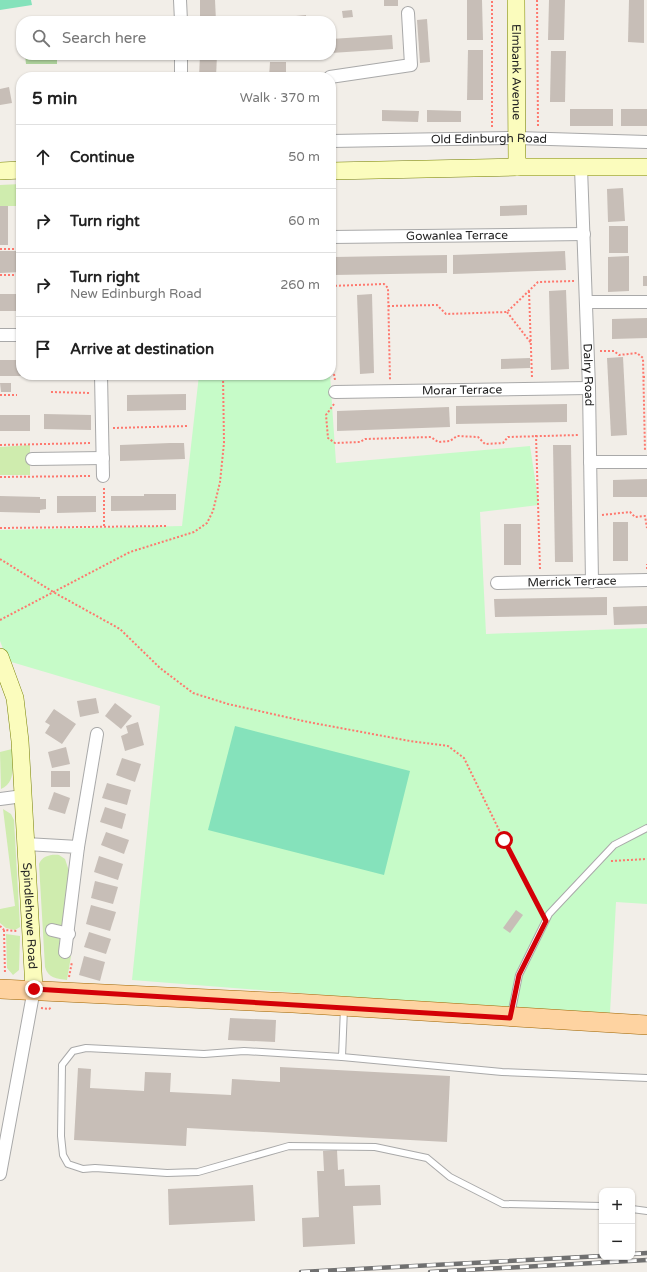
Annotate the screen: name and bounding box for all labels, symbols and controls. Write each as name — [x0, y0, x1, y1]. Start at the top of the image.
search box — [16, 16, 336, 60]
street label: Elmbank Avenue — [509, 24, 524, 120]
icon: search — [30, 27, 52, 49]
text: Search here — [62, 29, 146, 47]
text: 5 min — [32, 88, 77, 109]
text: Walk · 370 m — [240, 90, 320, 106]
street label: Old Edinburgh Road — [431, 131, 547, 146]
icon: ahead — [32, 146, 54, 168]
text: Continue — [70, 148, 134, 166]
text: 50 m — [288, 149, 320, 165]
icon: right — [32, 210, 54, 232]
text: Turn right — [70, 212, 140, 230]
text: 60 m — [288, 213, 320, 229]
street label: Gowanlea Terrace — [406, 228, 508, 243]
text: Turn right — [70, 268, 140, 286]
icon: right — [32, 274, 54, 296]
text: 260 m — [280, 277, 320, 293]
text: New Edinburgh Road — [70, 286, 202, 302]
icon: arrive — [32, 338, 54, 360]
text: Arrive at destination — [70, 340, 214, 358]
street label: Dalry Road — [580, 343, 596, 406]
street label: Morar Terrace — [422, 382, 502, 398]
street label: Merrick Terrace — [527, 574, 617, 589]
route start — [495, 831, 513, 849]
street label: Spindlehowe Road — [20, 862, 40, 969]
route end — [25, 980, 43, 998]
map controls — [599, 1188, 635, 1260]
button: + — [599, 1188, 635, 1224]
button: − — [599, 1224, 635, 1260]

